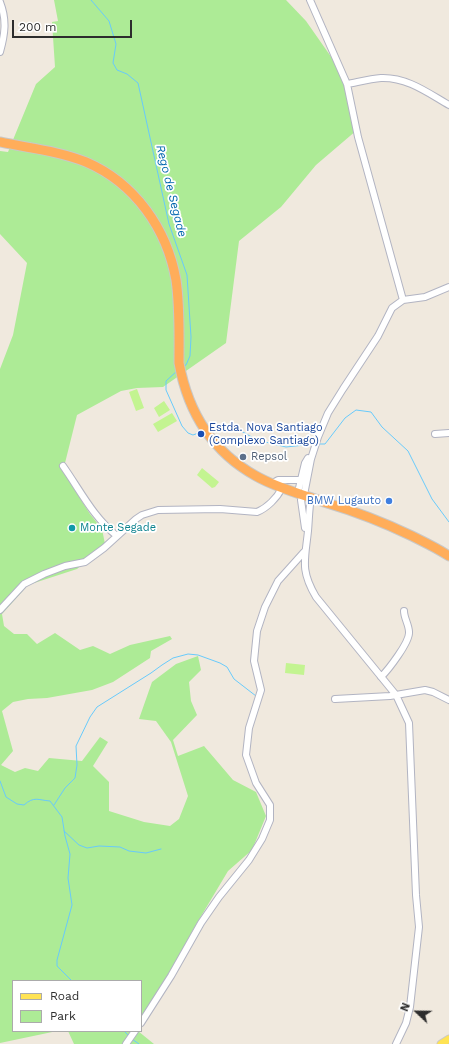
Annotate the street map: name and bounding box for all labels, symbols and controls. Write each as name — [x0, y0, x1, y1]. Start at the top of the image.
scale bar — [14, 12, 134, 38]
text: 200 m — [19, 20, 56, 34]
water label: Rego de Segade — [153, 143, 189, 239]
place label: Estda. Nova Santiago (Complexo Santiago) — [209, 421, 322, 447]
marker: Estda. Nova Santiago (Complexo Santiago) — [196, 429, 206, 439]
place label: Repsol — [251, 450, 287, 464]
marker: Repsol — [238, 452, 248, 462]
place label: BMW Lugauto — [307, 494, 381, 508]
marker: BMW Lugauto — [384, 496, 394, 506]
place label: Monte Segade — [80, 521, 156, 535]
marker: Monte Segade — [67, 523, 77, 533]
legend — [12, 980, 142, 1032]
text: Road — [50, 989, 79, 1003]
north arrow — [397, 992, 437, 1032]
text: N — [398, 1001, 413, 1014]
text: Park — [50, 1009, 76, 1023]

